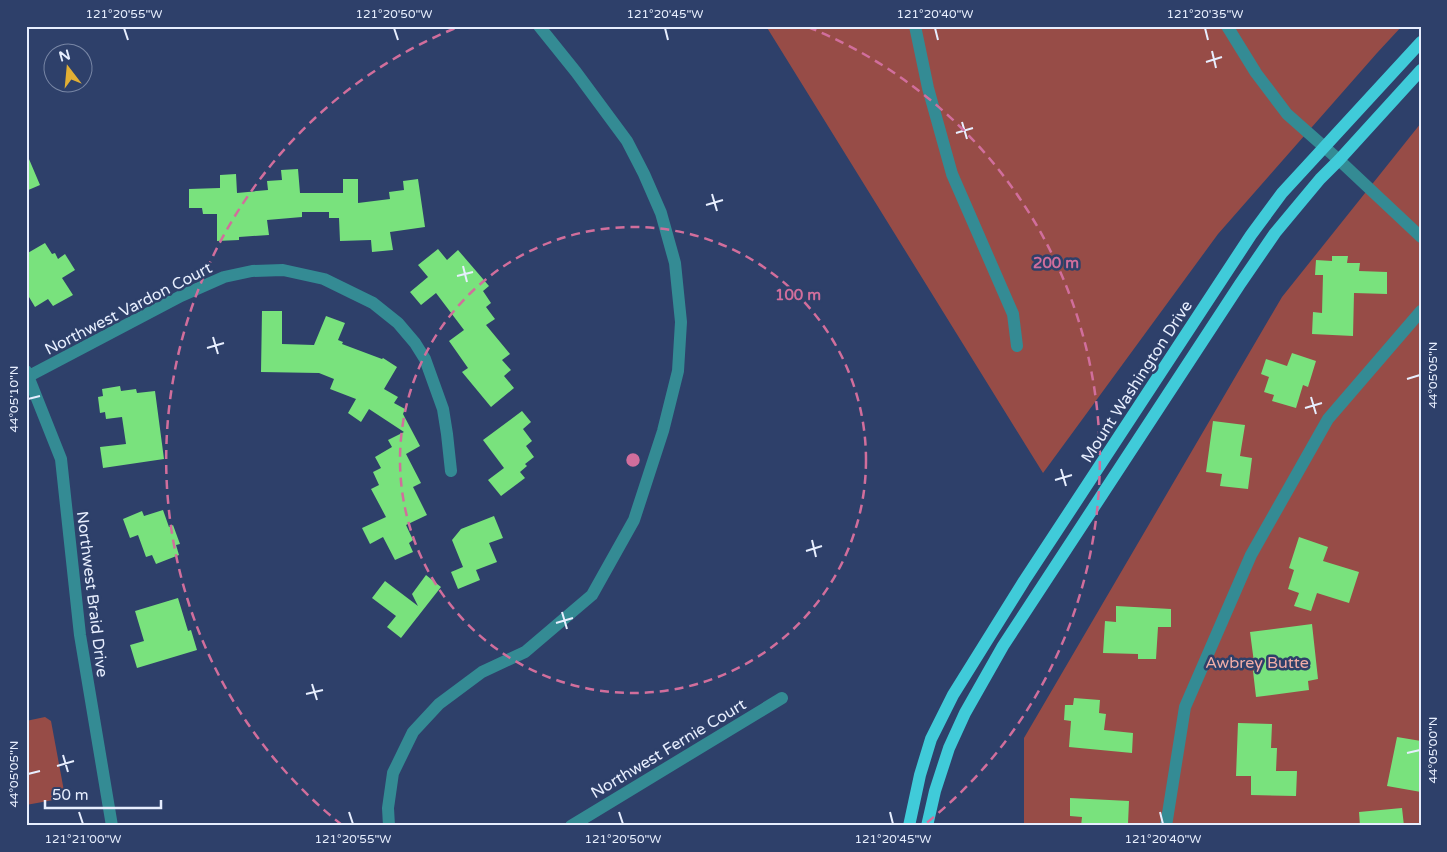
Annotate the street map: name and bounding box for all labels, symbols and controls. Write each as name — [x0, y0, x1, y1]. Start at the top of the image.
text: 121°20'55"W — [85, 7, 163, 21]
text: 121°20'50"W — [355, 7, 433, 21]
text: 121°20'45"W — [626, 7, 704, 21]
text: 121°20'40"W — [896, 7, 974, 21]
text: 121°20'35"W — [1166, 7, 1244, 21]
north arrow — [42, 42, 92, 92]
text: N — [57, 46, 72, 66]
text: 200 m — [1033, 254, 1079, 272]
street label: Northwest Vardon Court — [41, 258, 215, 360]
text: 100 m — [775, 286, 821, 304]
street label: Mount Washington Drive — [1077, 297, 1197, 466]
text: 44°05'05"N — [1426, 342, 1440, 409]
text: 44°05'10"N — [7, 366, 21, 433]
centre of rings — [624, 451, 642, 469]
street label: Northwest Braid Drive — [72, 510, 112, 678]
park label: Awbrey Butte — [1205, 653, 1309, 673]
street label: Northwest Fernie Court — [587, 695, 750, 803]
text: 44°05'00"N — [1426, 717, 1440, 784]
text: 44°05'05"N — [7, 741, 21, 808]
scale bar — [45, 777, 161, 809]
text: 50 m — [52, 786, 89, 804]
text: 121°21'00"W — [44, 832, 122, 846]
text: 121°20'55"W — [314, 832, 392, 846]
text: 121°20'50"W — [584, 832, 662, 846]
text: 121°20'45"W — [854, 832, 932, 846]
text: 121°20'40"W — [1124, 832, 1202, 846]

